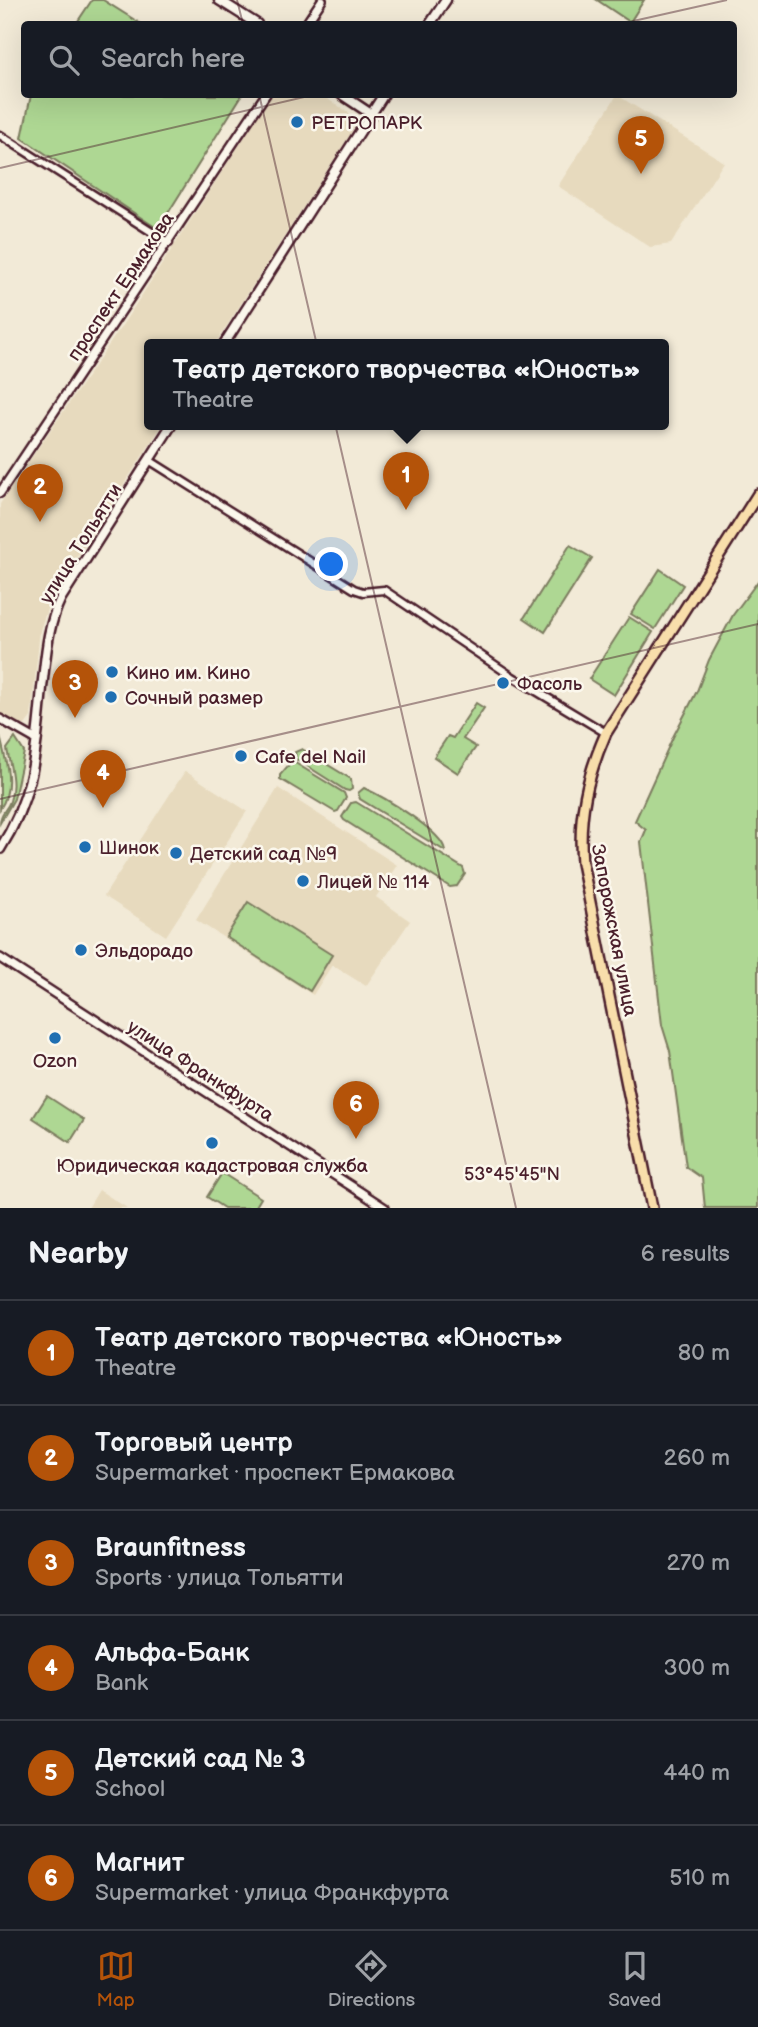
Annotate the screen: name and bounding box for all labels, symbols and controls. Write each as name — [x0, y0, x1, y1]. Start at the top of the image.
search box — [21, 21, 737, 98]
icon: search — [45, 41, 83, 79]
text: Search here — [101, 44, 245, 75]
place label: РЕТРОПАРК — [311, 112, 423, 135]
marker: РЕТРОПАРК — [289, 114, 305, 130]
pin: 5 — [618, 116, 664, 174]
street label: проспект Ермакова — [63, 208, 180, 366]
popup — [144, 339, 669, 430]
text: Театр детского творчества «Юность» — [172, 355, 641, 386]
text: Theatre — [172, 386, 254, 414]
pin: 1 — [383, 452, 429, 510]
pin: 2 — [17, 464, 63, 522]
street label: улица Тольятти — [35, 479, 127, 608]
your location — [314, 547, 348, 581]
pin: 3 — [52, 660, 98, 718]
place label: Кино им. Кино — [126, 662, 250, 685]
marker: Кино им. Кино — [104, 664, 120, 680]
place label: Фасоль — [517, 673, 583, 696]
marker: Фасоль — [495, 675, 511, 691]
place label: Сочный размер — [125, 687, 263, 710]
marker: Сочный размер — [103, 689, 119, 705]
place label: Cafe del Nail — [255, 746, 366, 769]
marker: Cafe del Nail — [233, 748, 249, 764]
pin: 4 — [80, 750, 126, 808]
place label: Шинок — [99, 837, 159, 860]
marker: Шинок — [77, 839, 93, 855]
street label: Запорожская улица — [586, 842, 642, 1018]
place label: Детский сад №9 — [190, 843, 337, 866]
marker: Детский сад №9 — [168, 845, 184, 861]
place label: Лицей № 114 — [316, 871, 430, 894]
marker: Лицей № 114 — [295, 873, 311, 889]
place label: Эльдорадо — [95, 940, 193, 963]
marker: Эльдорадо — [73, 942, 89, 958]
street label: улица Франкфурта — [123, 1015, 278, 1127]
marker: Ozon — [47, 1030, 63, 1046]
place label: Ozon — [33, 1050, 77, 1073]
pin: 6 — [333, 1081, 379, 1139]
marker: Юридическая кадастровая служба — [204, 1135, 220, 1151]
place label: Юридическая кадастровая служба — [56, 1155, 368, 1178]
text: 53°45'45"N — [464, 1164, 560, 1185]
text: Nearby — [28, 1236, 128, 1272]
text: 6 results — [641, 1240, 730, 1268]
text: Театр детского творчества «Юность» — [95, 1323, 563, 1354]
text: 1 — [46, 1339, 56, 1367]
text: 80 m — [678, 1339, 730, 1367]
text: Theatre — [95, 1354, 176, 1382]
text: Торговый центр — [95, 1428, 293, 1459]
text: 2 — [44, 1444, 58, 1472]
text: 260 m — [664, 1444, 730, 1472]
text: Supermarket · проспект Ермакова — [95, 1459, 455, 1487]
text: Braunfitness — [95, 1533, 246, 1564]
text: 3 — [44, 1549, 58, 1577]
text: 270 m — [666, 1549, 730, 1577]
text: Sports · улица Тольятти — [95, 1564, 344, 1592]
text: Альфа-Банк — [95, 1638, 249, 1669]
text: 4 — [44, 1654, 58, 1682]
text: 300 m — [664, 1654, 730, 1682]
text: Bank — [95, 1669, 148, 1697]
text: Детский сад № 3 — [95, 1744, 306, 1775]
text: 5 — [44, 1759, 58, 1787]
text: 440 m — [663, 1759, 730, 1787]
text: School — [95, 1775, 165, 1803]
text: Магнит — [95, 1848, 184, 1879]
text: 6 — [44, 1864, 58, 1892]
text: 510 m — [669, 1864, 730, 1892]
text: Supermarket · улица Франкфурта — [95, 1879, 449, 1907]
tab: Map — [97, 1947, 135, 2012]
tab: Directions — [328, 1947, 415, 2012]
tab: Saved — [608, 1947, 661, 2012]

